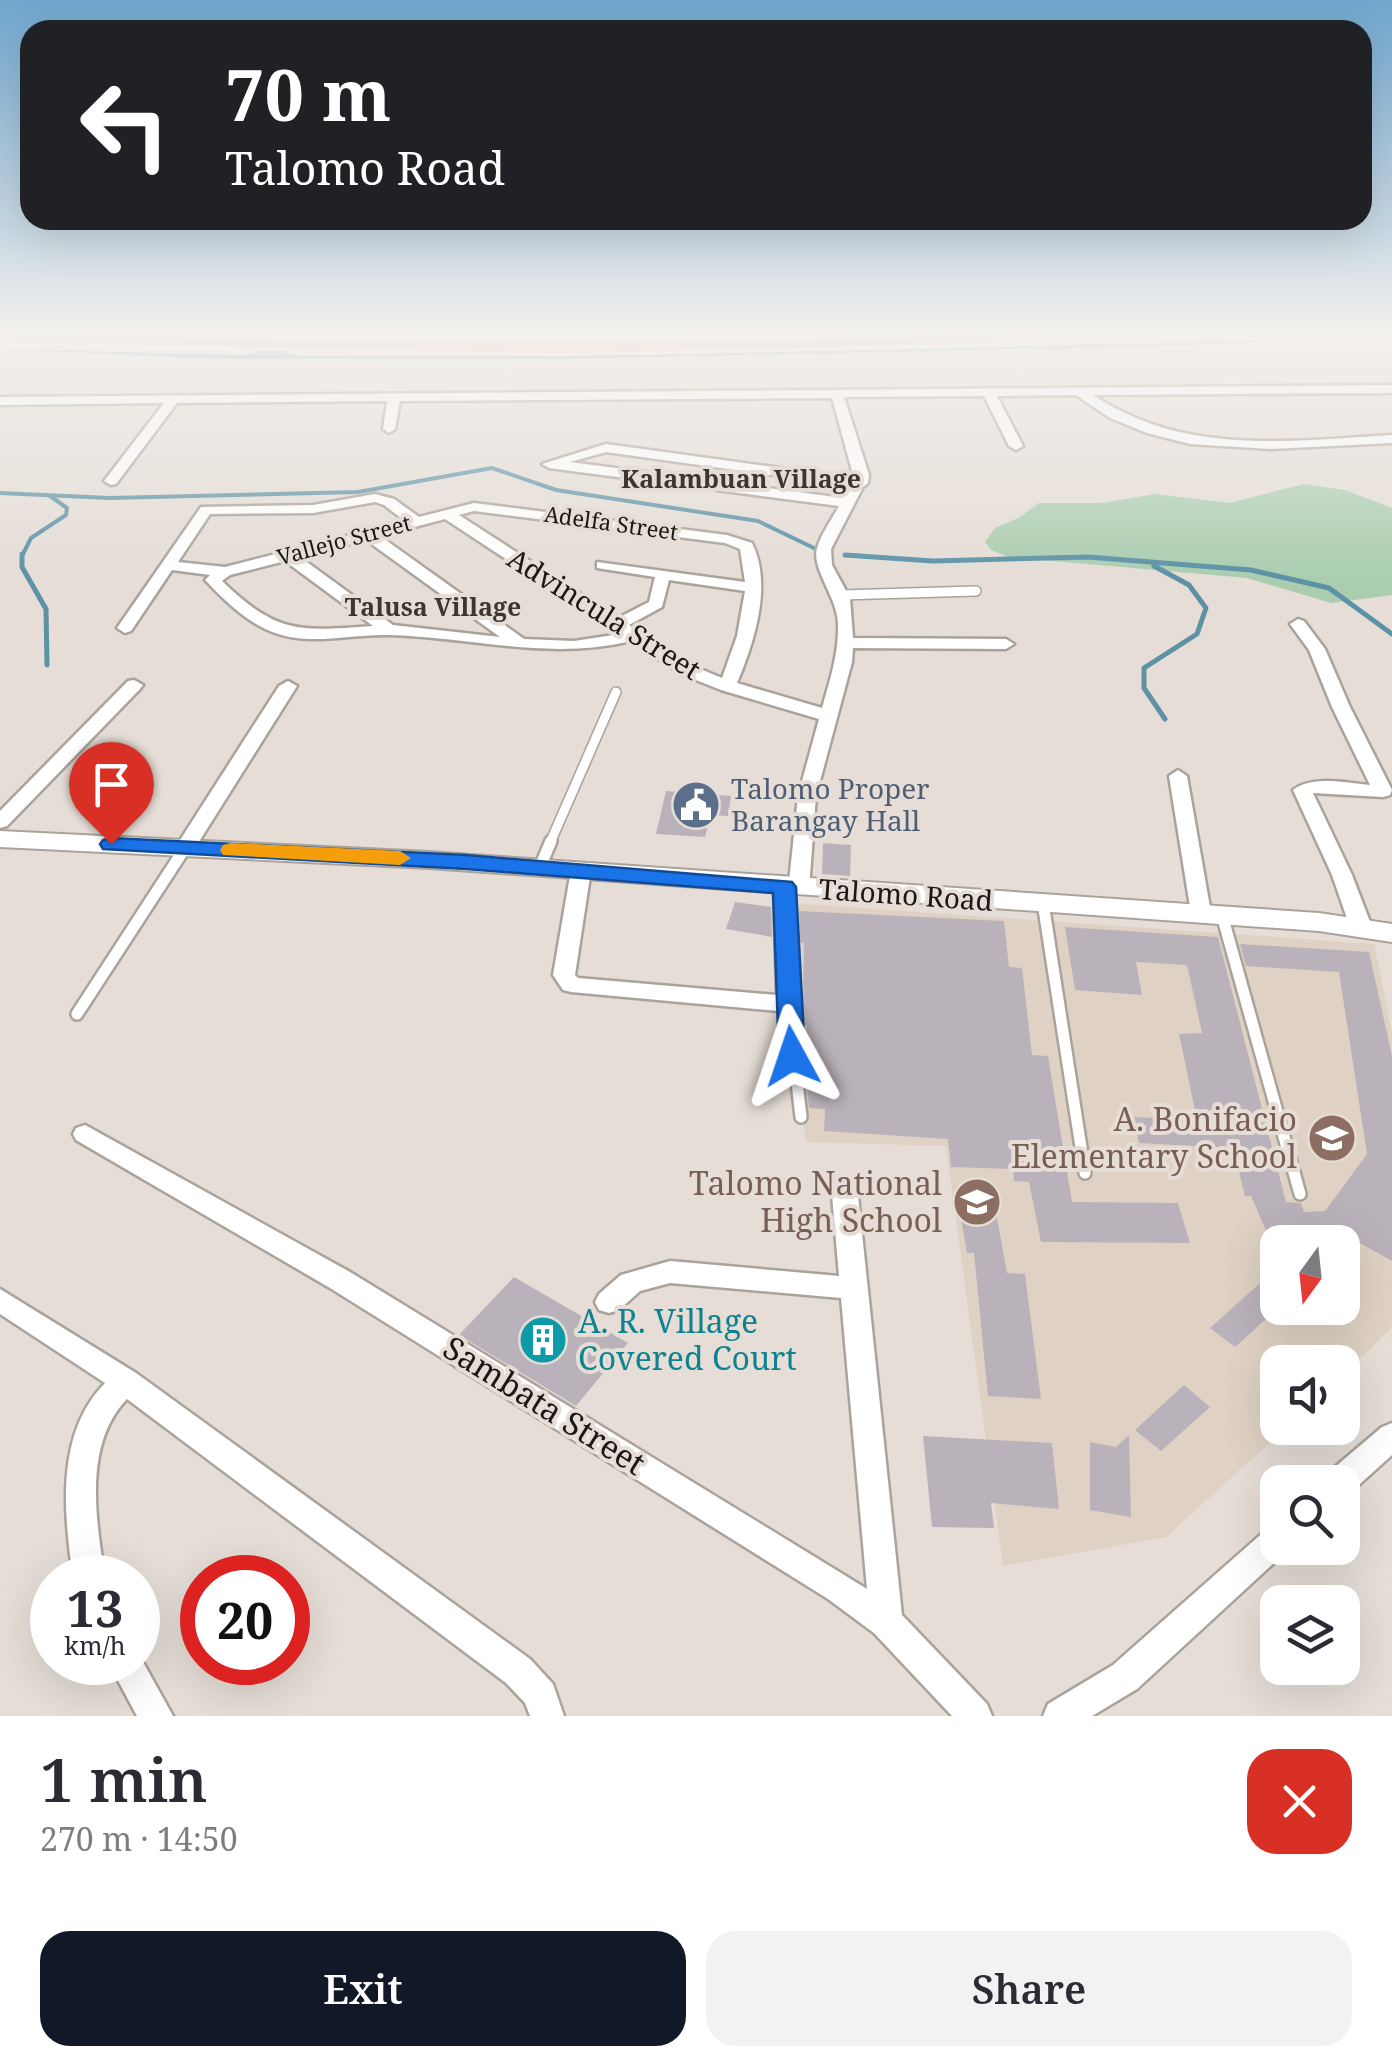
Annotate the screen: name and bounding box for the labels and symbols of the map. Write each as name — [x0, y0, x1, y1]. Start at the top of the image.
district label: Kalambuan Village — [621, 461, 861, 495]
street label: Adelfa Street — [542, 498, 680, 546]
street label: Vallejo Street — [273, 507, 414, 571]
street label: Advincula Street — [501, 538, 708, 688]
district label: Talusa Village — [345, 589, 521, 623]
pin — [69, 742, 154, 845]
place label: Talomo Proper Barangay Hall — [731, 769, 929, 839]
public building icon: Talomo Proper Barangay Hall — [670, 779, 722, 831]
street label: Talomo Road — [818, 869, 994, 919]
position arrow — [740, 1004, 844, 1108]
place label: A. Bonifacio Elementary School — [1011, 1097, 1297, 1177]
school or university icon: A. Bonifacio Elementary School — [1306, 1112, 1358, 1164]
place label: Talomo National High School — [689, 1161, 942, 1241]
school or university icon: Talomo National High School — [951, 1176, 1003, 1228]
north arrow — [1260, 1225, 1360, 1325]
place label: A. R. Village Covered Court — [578, 1299, 797, 1379]
building icon: A. R. Village Covered Court — [517, 1314, 569, 1366]
street label: Sambata Street — [436, 1326, 654, 1484]
speed limit sign: 20 — [180, 1555, 310, 1685]

